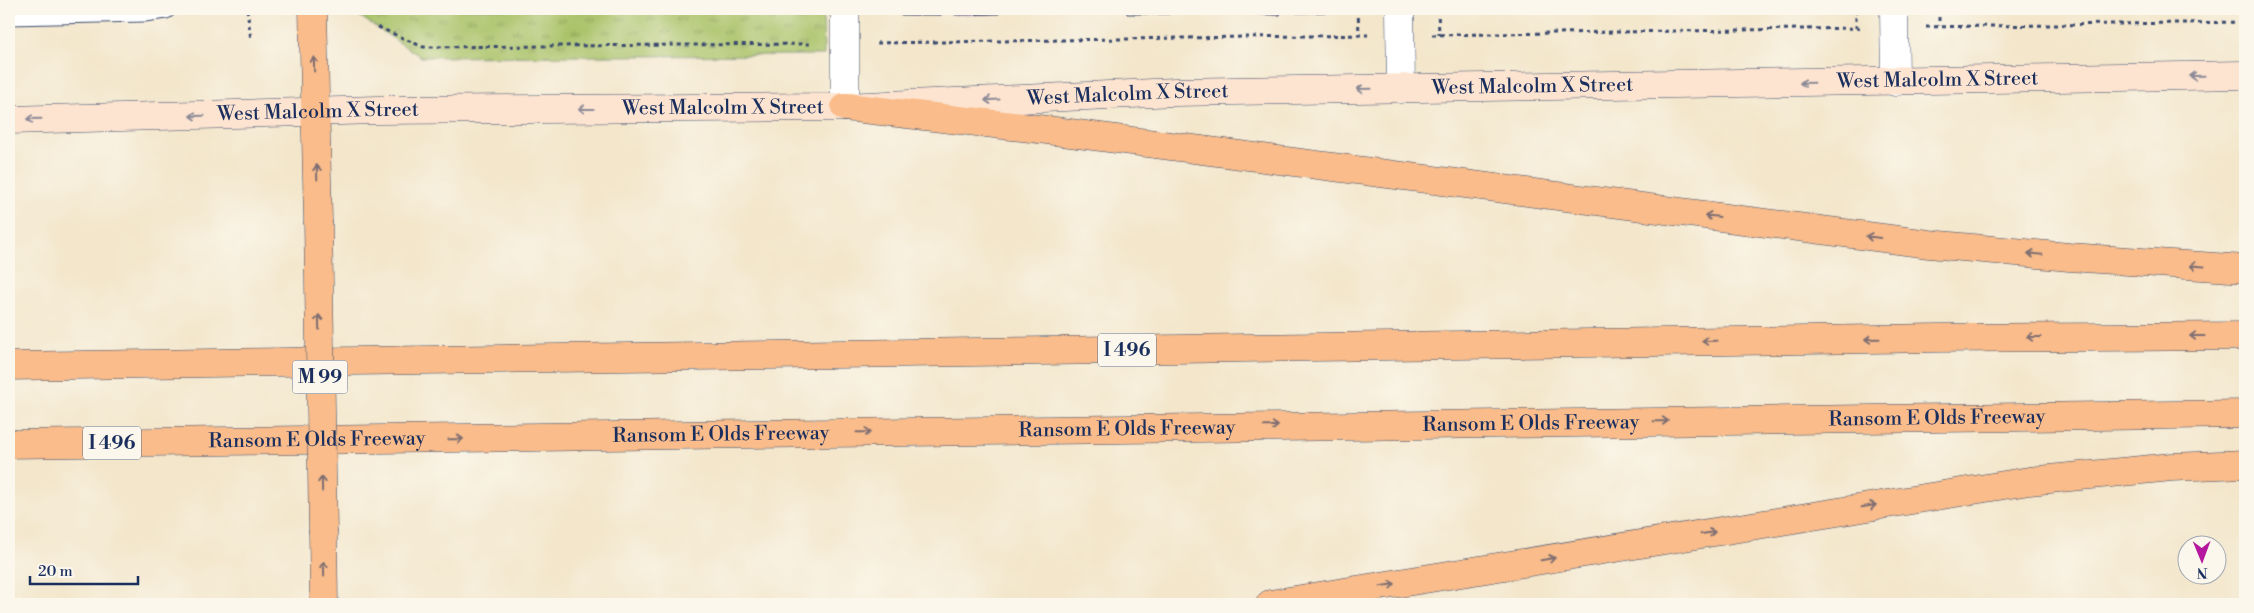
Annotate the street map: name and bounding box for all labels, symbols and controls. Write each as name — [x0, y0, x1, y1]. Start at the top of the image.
one-way arrow — [309, 56, 319, 72]
street label: West Malcolm X Street — [1835, 66, 2038, 94]
one-way arrow — [2189, 71, 2205, 81]
street label: West Malcolm X Street — [1430, 72, 1634, 100]
one-way arrow — [1799, 78, 1815, 88]
street label: West Malcolm X Street — [1025, 79, 1229, 111]
one-way arrow — [1356, 85, 1372, 94]
street label: West Malcolm X Street — [621, 95, 824, 121]
one-way arrow — [984, 96, 1000, 105]
street label: West Malcolm X Street — [216, 97, 419, 127]
one-way arrow — [579, 104, 595, 114]
one-way arrow — [189, 111, 205, 120]
one-way arrow — [26, 114, 42, 124]
one-way arrow — [312, 164, 322, 180]
one-way arrow — [1704, 211, 1720, 221]
one-way arrow — [1865, 232, 1881, 242]
one-way arrow — [2027, 249, 2043, 259]
one-way arrow — [2189, 261, 2205, 270]
one-way arrow — [315, 314, 324, 330]
one-way arrow — [2189, 331, 2205, 341]
one-way arrow — [2026, 332, 2042, 342]
road number: I 496 — [1098, 334, 1156, 366]
one-way arrow — [1864, 334, 1880, 344]
one-way arrow — [1701, 336, 1718, 346]
road number: M 99 — [292, 361, 348, 394]
street label: Ransom E Olds Freeway — [1828, 404, 2046, 432]
street label: Ransom E Olds Freeway — [1422, 410, 1640, 438]
street label: Ransom E Olds Freeway — [1018, 415, 1236, 443]
one-way arrow — [1652, 416, 1669, 426]
street label: Ransom E Olds Freeway — [612, 420, 830, 448]
one-way arrow — [1262, 421, 1279, 431]
road number: I 496 — [83, 426, 141, 459]
street label: Ransom E Olds Freeway — [208, 426, 426, 454]
one-way arrow — [855, 428, 871, 437]
one-way arrow — [448, 434, 464, 444]
one-way arrow — [317, 477, 327, 493]
one-way arrow — [1860, 501, 1876, 511]
one-way arrow — [1700, 527, 1716, 537]
north arrow — [2176, 536, 2226, 586]
scale bar — [30, 553, 138, 585]
one-way arrow — [1540, 554, 1556, 564]
one-way arrow — [319, 561, 329, 577]
text: 20 m — [38, 562, 73, 581]
text: N — [2197, 563, 2208, 581]
one-way arrow — [1379, 580, 1395, 590]

